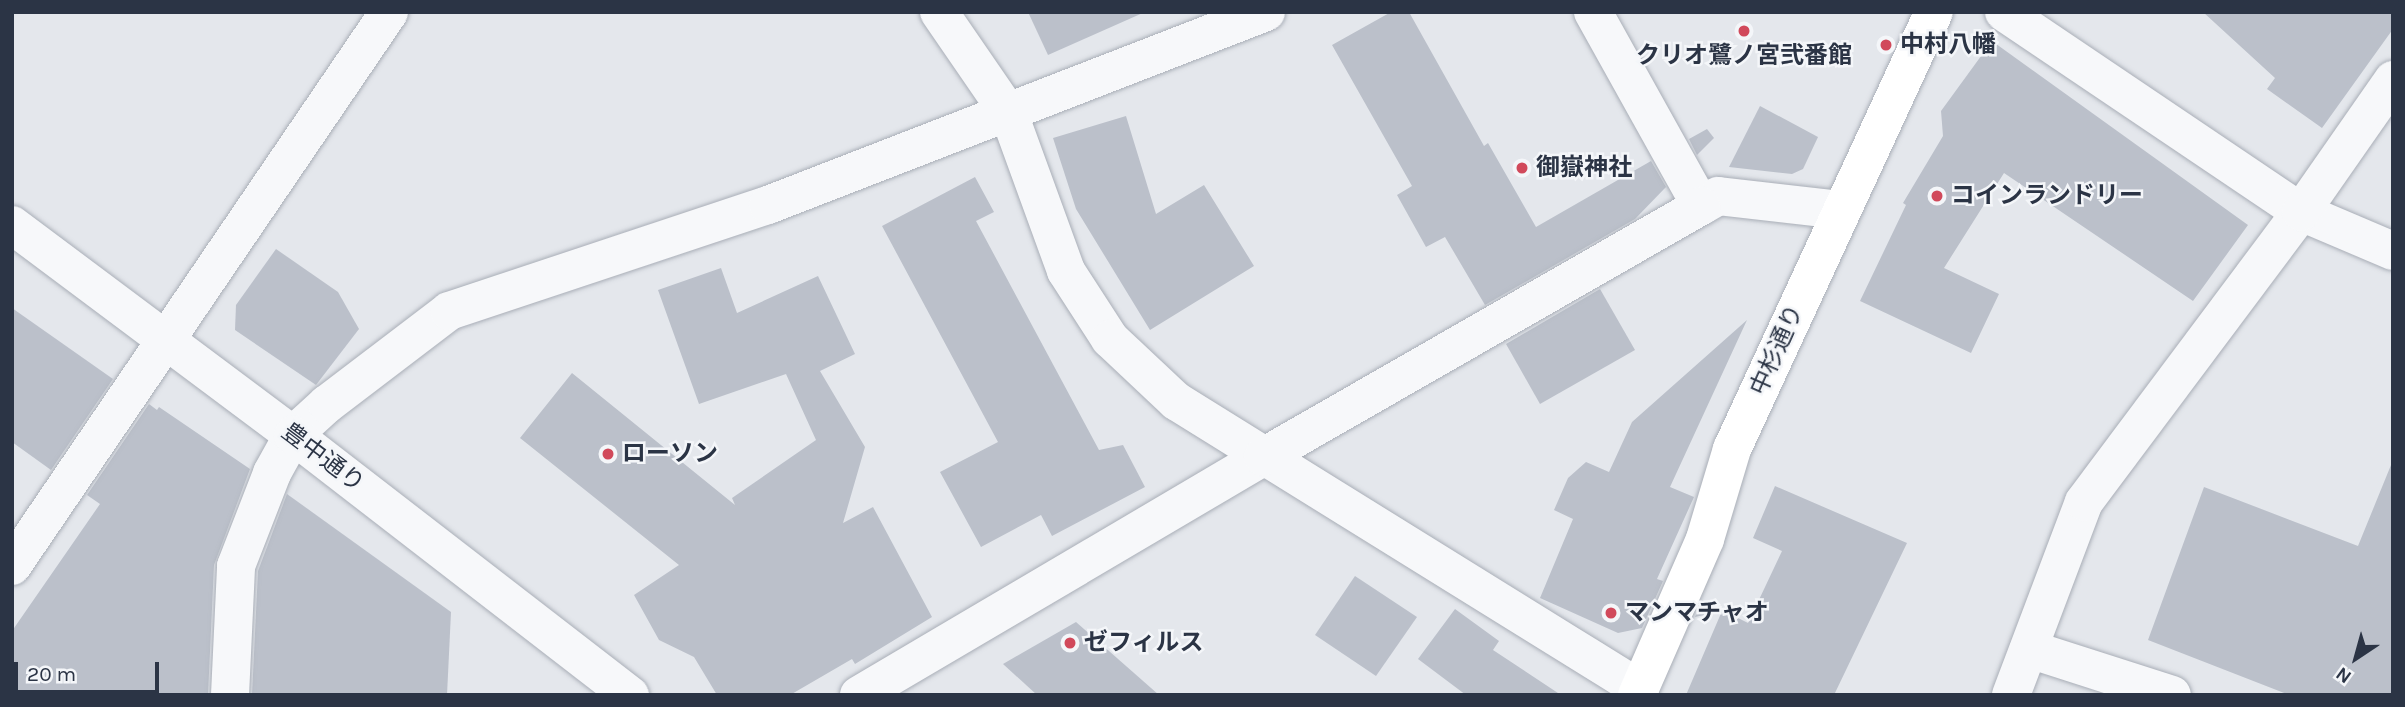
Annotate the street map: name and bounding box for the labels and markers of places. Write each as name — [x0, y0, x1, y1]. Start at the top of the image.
marker: クリオ鷺ノ宮弐番館 — [1736, 23, 1752, 39]
place label: 中村八幡 — [1900, 31, 1996, 59]
marker: 中村八幡 — [1878, 37, 1894, 53]
place label: クリオ鷺ノ宮弐番館 — [1636, 42, 1852, 70]
place label: 御嶽神社 — [1536, 154, 1632, 182]
marker: 御嶽神社 — [1514, 160, 1530, 176]
place label: コインランドリー — [1951, 182, 2143, 210]
marker: コインランドリー — [1929, 188, 1945, 204]
place label: ローソン — [622, 440, 718, 468]
marker: ローソン — [600, 446, 616, 462]
place label: マンマチャオ — [1625, 599, 1769, 627]
marker: マンマチャオ — [1603, 605, 1619, 621]
place label: ゼフィルス — [1084, 629, 1204, 657]
marker: ゼフィルス — [1062, 635, 1078, 651]

